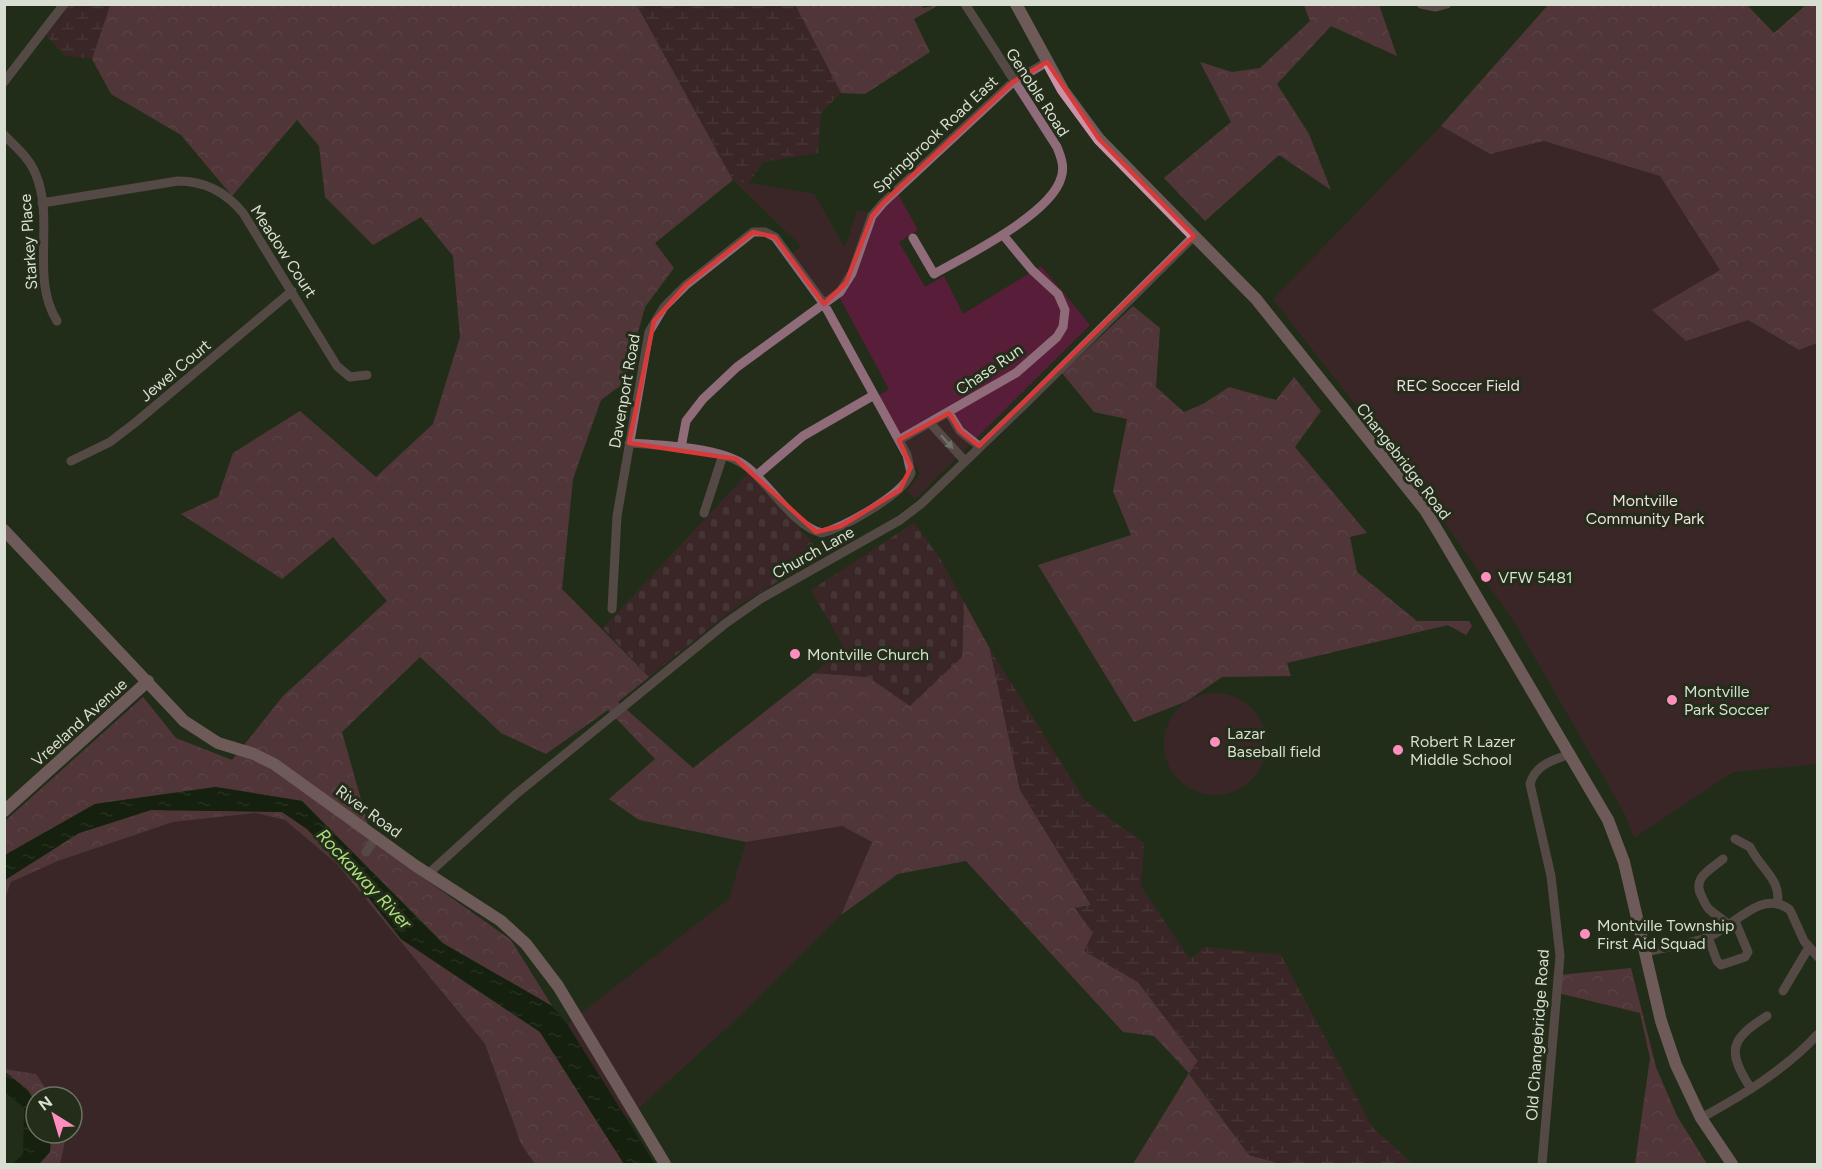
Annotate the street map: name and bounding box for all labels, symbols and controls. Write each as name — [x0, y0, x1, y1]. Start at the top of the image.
street label: Genoble Road — [1002, 45, 1073, 140]
street label: Springbrook Road East — [869, 72, 1002, 197]
street label: Starkey Place — [16, 193, 41, 291]
street label: Meadow Court — [247, 201, 321, 301]
street label: Davenport Road — [605, 332, 644, 450]
street label: Jewel Court — [136, 335, 215, 405]
street label: Chase Run — [952, 340, 1026, 399]
park label: REC Soccer Field — [1396, 376, 1520, 395]
street label: Changebridge Road — [1352, 399, 1455, 523]
one-way arrow — [940, 434, 953, 449]
park label: Montville Community Park — [1586, 491, 1704, 528]
street label: Church Lane — [769, 522, 858, 583]
place label: VFW 5481 — [1498, 568, 1573, 587]
marker: VFW 5481 — [1479, 570, 1493, 584]
place label: Montville Church — [807, 645, 929, 664]
marker: Montville Church — [788, 647, 802, 661]
street label: Vreeland Avenue — [28, 674, 131, 770]
place label: Montville Park Soccer — [1684, 682, 1770, 719]
marker: Montville Park Soccer — [1665, 693, 1679, 707]
place label: Lazar Baseball field — [1227, 724, 1321, 761]
place label: Robert R Lazer Middle School — [1410, 732, 1516, 769]
marker: Lazar Baseball field — [1208, 735, 1222, 749]
marker: Robert R Lazer Middle School — [1391, 743, 1405, 757]
street label: River Road — [332, 781, 405, 842]
water label: Rockaway River — [312, 824, 417, 935]
place label: Montville Township First Aid Squad — [1597, 916, 1735, 953]
marker: Montville Township First Aid Squad — [1578, 927, 1592, 941]
street label: Old Changebridge Road — [1522, 949, 1553, 1121]
north arrow — [24, 1085, 84, 1145]
text: N — [35, 1092, 56, 1115]

